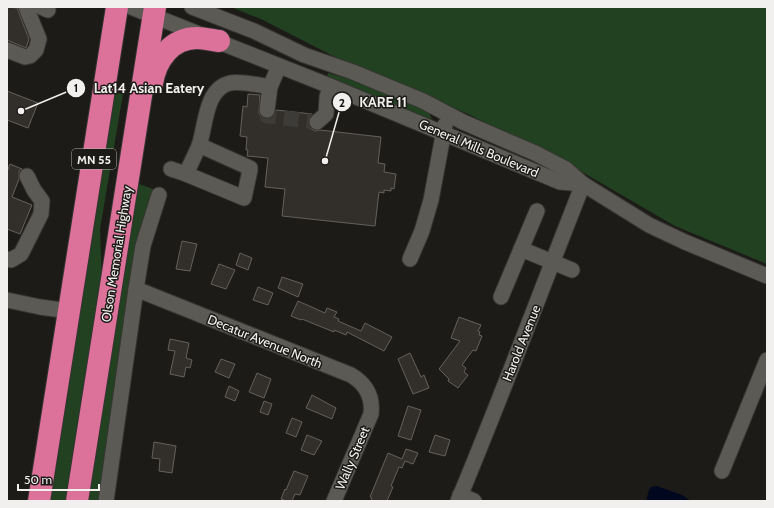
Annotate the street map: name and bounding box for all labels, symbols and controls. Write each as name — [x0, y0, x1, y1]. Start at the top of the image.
callout: Lat14 Asian Eatery — [66, 75, 212, 101]
text: Lat14 Asian Eatery — [94, 79, 205, 97]
text: 1 — [74, 80, 78, 95]
callout: KARE 11 — [332, 89, 415, 115]
text: KARE 11 — [359, 93, 407, 111]
text: 2 — [339, 95, 345, 110]
street label: General Mills Boulevard — [417, 116, 541, 180]
road number: MN 55 — [72, 149, 116, 169]
street label: Olson Memorial Highway — [97, 184, 135, 323]
street label: Harold Avenue — [498, 302, 544, 383]
street label: Decatur Avenue North — [205, 311, 325, 371]
street label: Wally Street — [332, 423, 373, 492]
scale bar — [18, 466, 99, 492]
text: 50 m — [24, 472, 52, 487]

